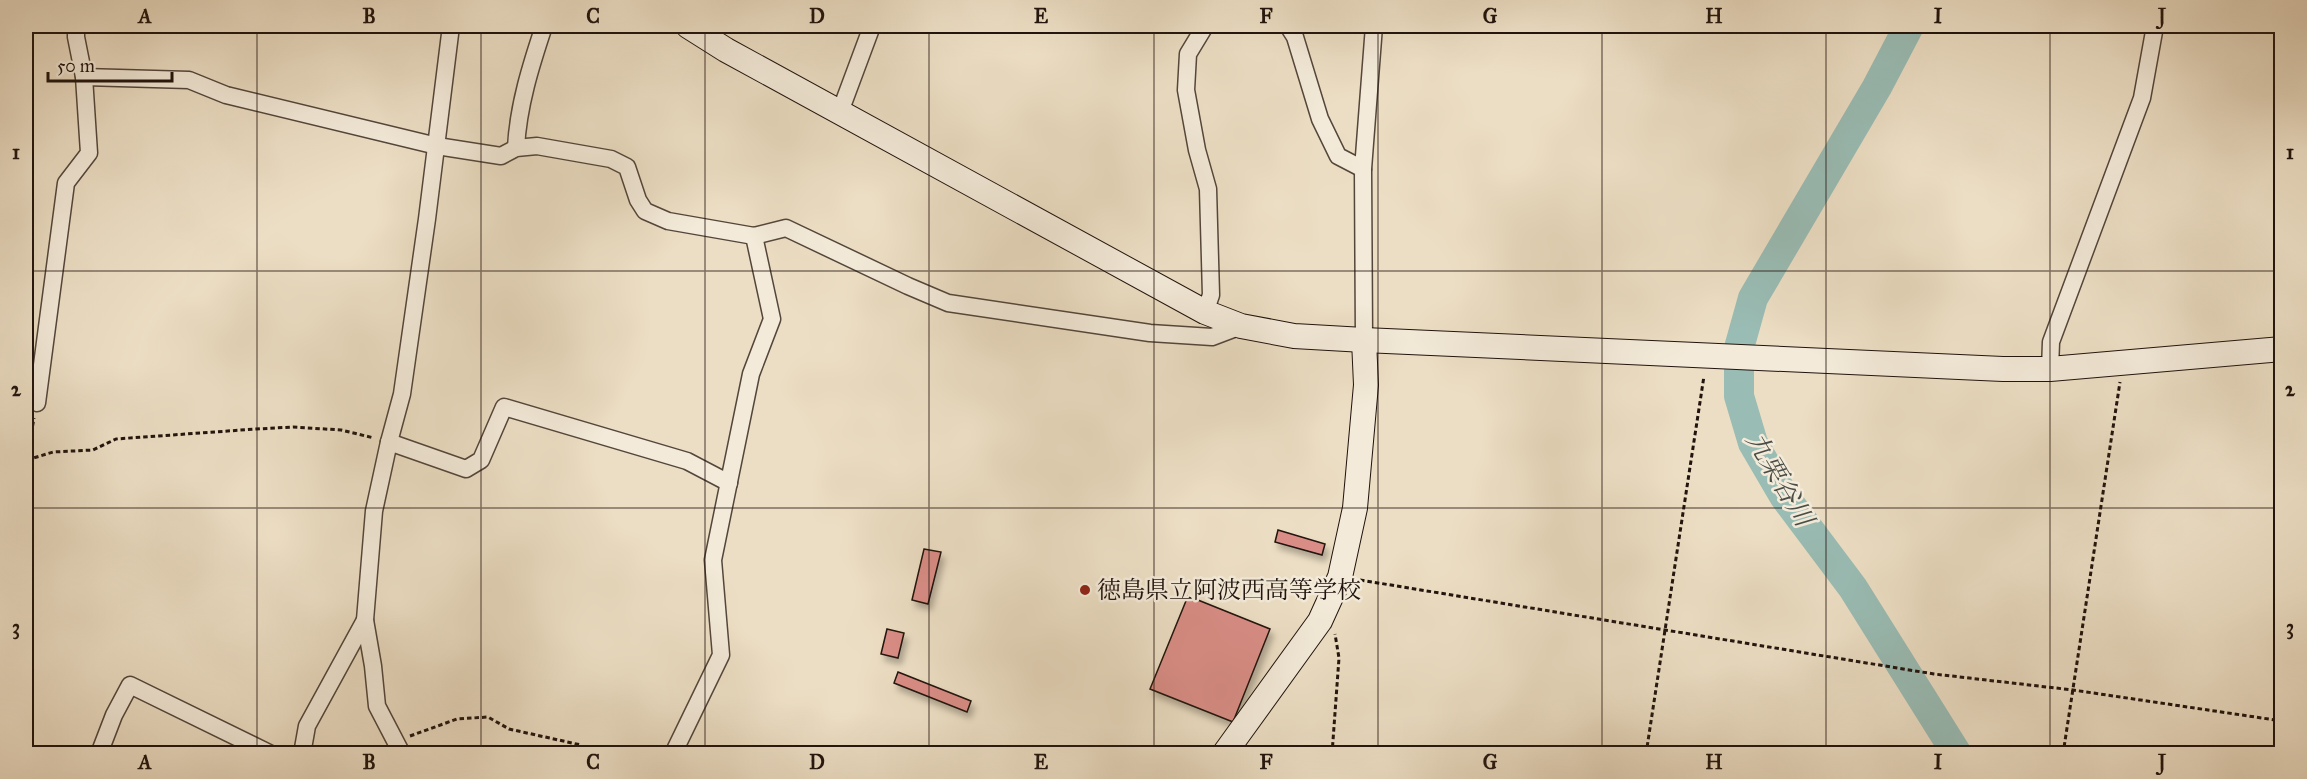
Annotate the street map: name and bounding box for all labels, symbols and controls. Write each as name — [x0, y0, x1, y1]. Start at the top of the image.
text: A — [136, 4, 152, 28]
text: B — [362, 4, 376, 28]
text: C — [586, 4, 600, 28]
text: D — [809, 4, 825, 28]
text: E — [1034, 4, 1049, 28]
text: F — [1259, 4, 1273, 28]
text: G — [1483, 4, 1498, 28]
text: H — [1705, 4, 1723, 28]
text: I — [1934, 4, 1943, 28]
text: J — [2155, 4, 2167, 30]
scale bar — [48, 45, 172, 83]
text: 50 m — [57, 55, 95, 77]
text: 1 — [12, 140, 20, 164]
text: 1 — [2286, 140, 2294, 164]
text: 2 — [11, 377, 22, 401]
text: 2 — [2285, 377, 2296, 401]
water label: 九栗谷川 — [1739, 426, 1822, 534]
place label: 徳島県立阿波西高等学校 — [1097, 575, 1361, 605]
marker: 徳島県立阿波西高等学校 — [1078, 583, 1092, 597]
text: 3 — [12, 615, 20, 640]
text: 3 — [2286, 615, 2294, 640]
text: A — [136, 750, 152, 774]
text: B — [362, 750, 376, 774]
text: C — [586, 750, 600, 774]
text: D — [809, 750, 825, 774]
text: E — [1034, 750, 1049, 774]
text: F — [1259, 750, 1273, 774]
text: G — [1483, 750, 1498, 774]
text: H — [1705, 750, 1723, 774]
text: I — [1934, 750, 1943, 774]
text: J — [2155, 750, 2167, 776]

